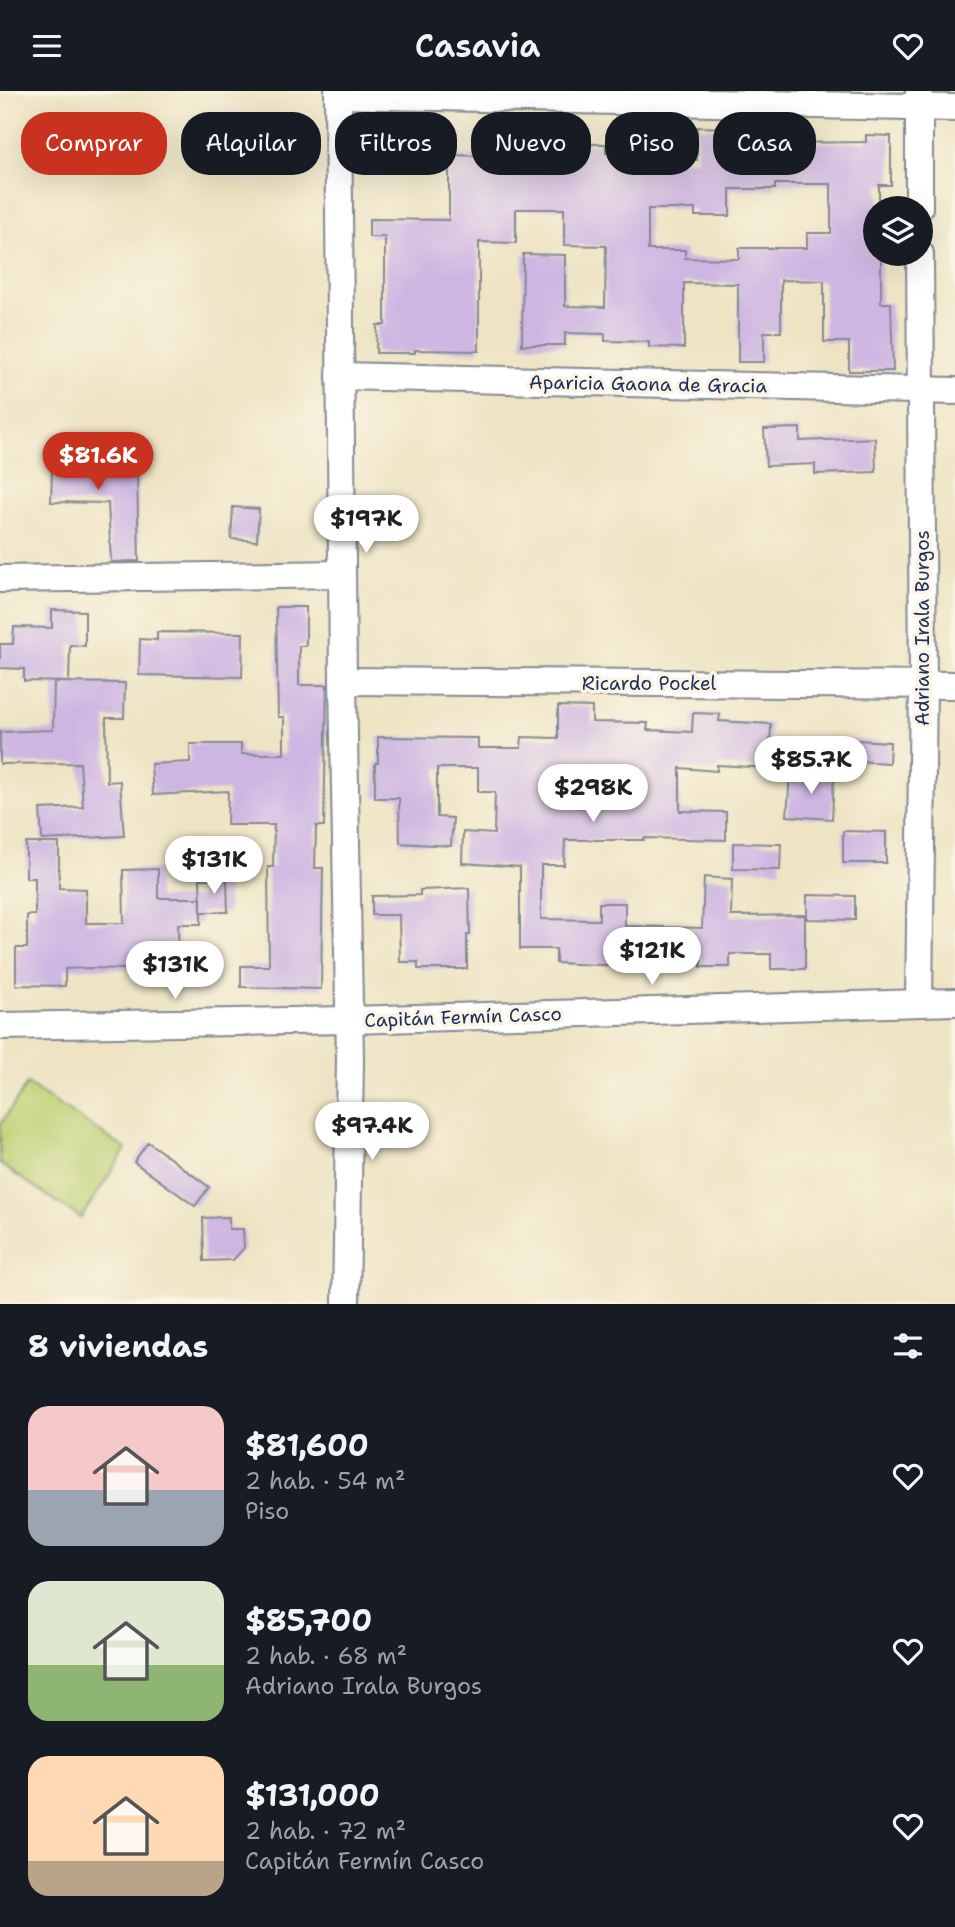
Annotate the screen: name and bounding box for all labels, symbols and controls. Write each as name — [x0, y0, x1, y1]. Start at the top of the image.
text: Casavia — [415, 24, 540, 67]
icon: menu — [28, 27, 66, 65]
icon: heart — [889, 27, 927, 65]
chip: Comprar — [21, 112, 167, 175]
chip: Alquilar — [181, 112, 321, 175]
chip: Filtros — [335, 112, 457, 175]
chip: Nuevo — [471, 112, 591, 175]
chip: Piso — [605, 112, 699, 175]
chip: Casa — [713, 112, 816, 175]
map controls — [863, 196, 933, 266]
button: layers — [863, 196, 933, 266]
street label: Aparicia Gaona de Gracia — [529, 369, 767, 399]
pin: $81.6K — [41, 433, 155, 492]
text: $81.6K — [59, 440, 137, 470]
pin: $197K — [317, 496, 415, 555]
text: $197K — [330, 503, 402, 533]
street label: Adriano Irala Burgos — [910, 530, 935, 726]
street label: Ricardo Pockel — [582, 671, 717, 696]
pin: $85.7K — [754, 737, 868, 796]
text: $85.7K — [770, 744, 852, 774]
pin: $298K — [544, 765, 642, 824]
text: $298K — [554, 772, 632, 802]
pin: $131K — [165, 837, 263, 896]
text: $131K — [181, 844, 247, 874]
pin: $121K — [603, 927, 701, 987]
text: $121K — [619, 935, 685, 965]
pin: $131K — [126, 941, 224, 1001]
text: $131K — [142, 949, 208, 979]
street label: Capitán Fermín Casco — [364, 1001, 562, 1033]
pin: $97.4K — [315, 1103, 429, 1162]
text: $97.4K — [331, 1110, 413, 1140]
text: 8 viviendas — [28, 1326, 208, 1367]
icon: filters — [889, 1327, 927, 1365]
text: $81,600 — [245, 1425, 369, 1466]
icon: home — [84, 1434, 168, 1518]
icon: heart — [889, 1457, 927, 1495]
text: 2 hab. · 54 m² — [245, 1466, 405, 1496]
text: Piso — [245, 1496, 289, 1526]
text: $85,700 — [245, 1600, 372, 1641]
icon: home — [84, 1609, 168, 1693]
icon: heart — [889, 1632, 927, 1670]
text: 2 hab. · 68 m² — [245, 1641, 407, 1671]
text: Adriano Irala Burgos — [245, 1671, 482, 1701]
text: $131,000 — [245, 1775, 380, 1816]
icon: home — [84, 1784, 168, 1868]
icon: heart — [889, 1807, 927, 1845]
text: 2 hab. · 72 m² — [245, 1816, 406, 1846]
text: Capitán Fermín Casco — [245, 1846, 484, 1876]

